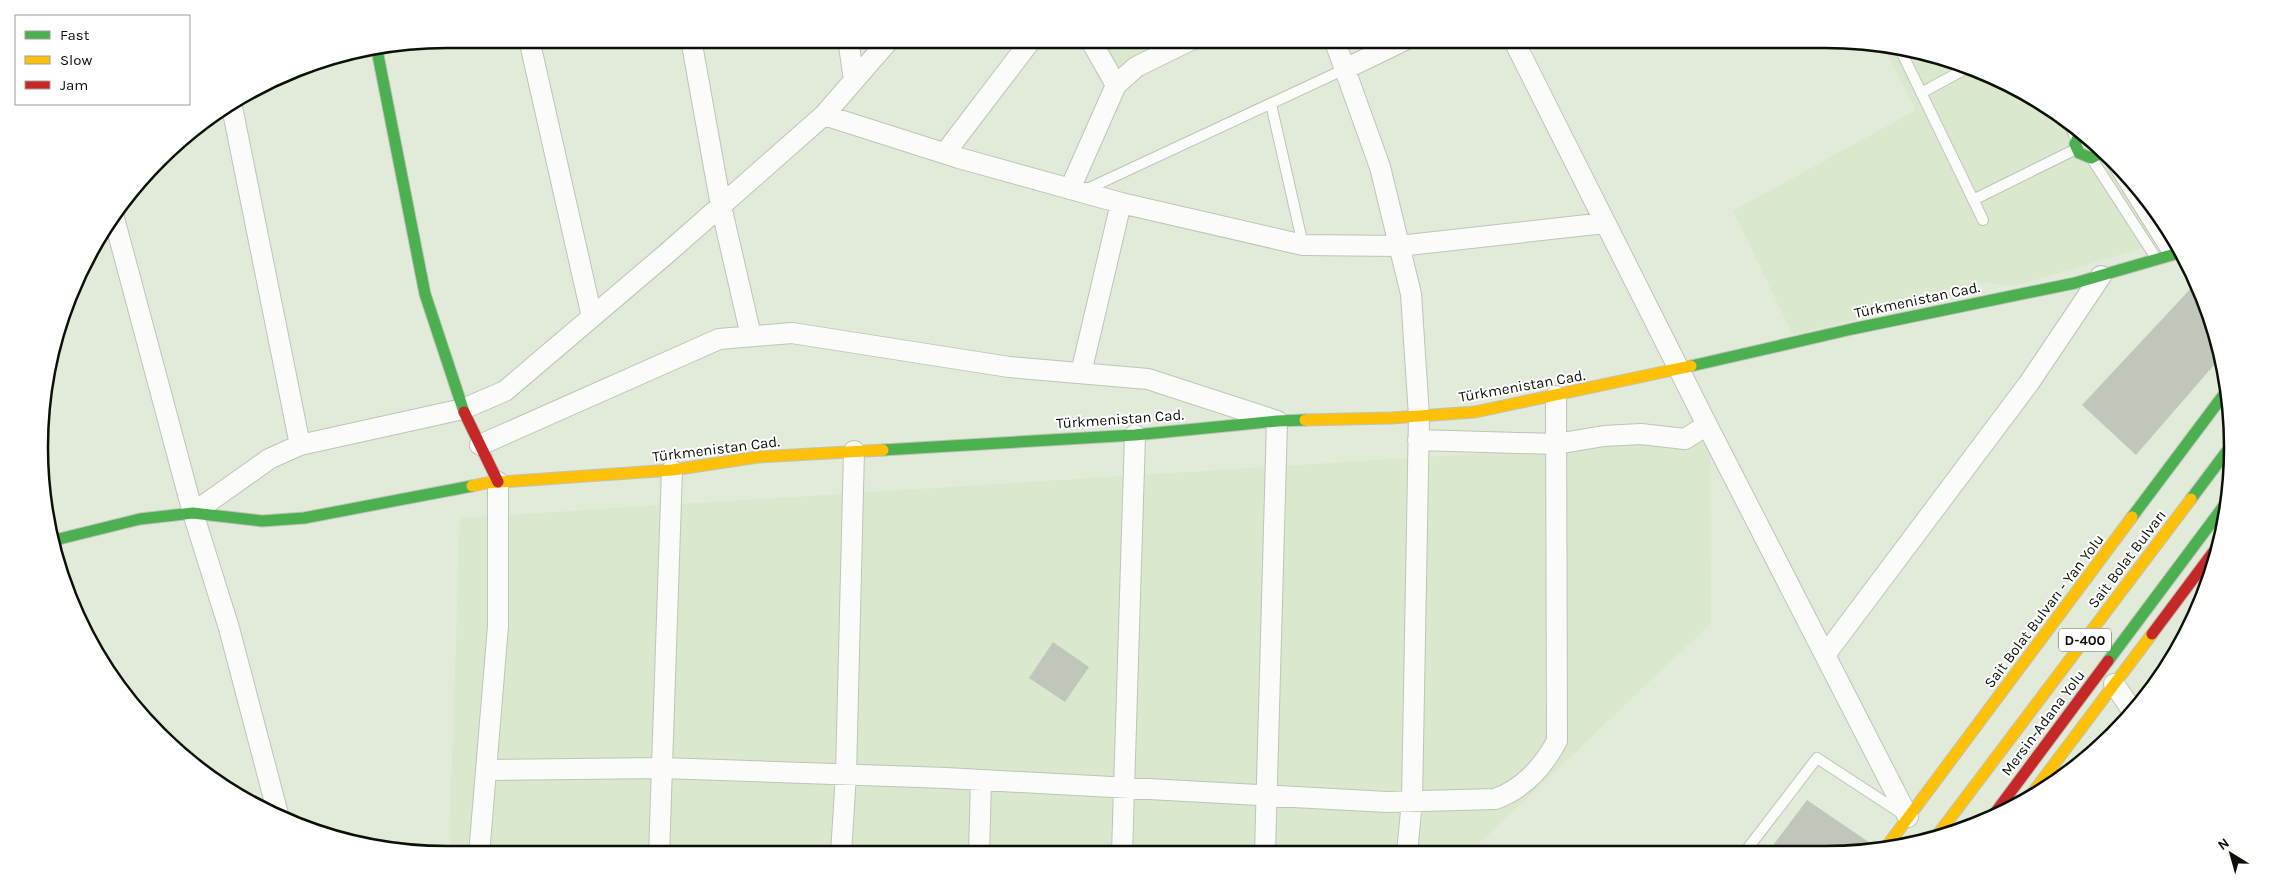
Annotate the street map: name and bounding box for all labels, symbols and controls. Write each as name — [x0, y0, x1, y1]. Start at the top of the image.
legend — [15, 15, 190, 105]
text: Fast — [60, 26, 90, 44]
text: Slow — [60, 51, 92, 69]
text: Jam — [60, 76, 88, 94]
street label: Türkmenistan Cad. — [1852, 278, 1982, 322]
street label: Türkmenistan Cad. — [1457, 366, 1587, 406]
street label: Türkmenistan Cad. — [1055, 406, 1185, 432]
street label: Türkmenistan Cad. — [651, 432, 781, 466]
street label: Sait Bolat Bulvarı — [2084, 506, 2170, 612]
street label: Sait Bolat Bulvarı - Yan Yolu — [1980, 531, 2108, 691]
road number: D-400 — [2059, 628, 2111, 652]
street label: Mersin-Adana Yolu — [1997, 667, 2089, 779]
north arrow — [2206, 829, 2256, 879]
text: N — [2214, 834, 2233, 854]

